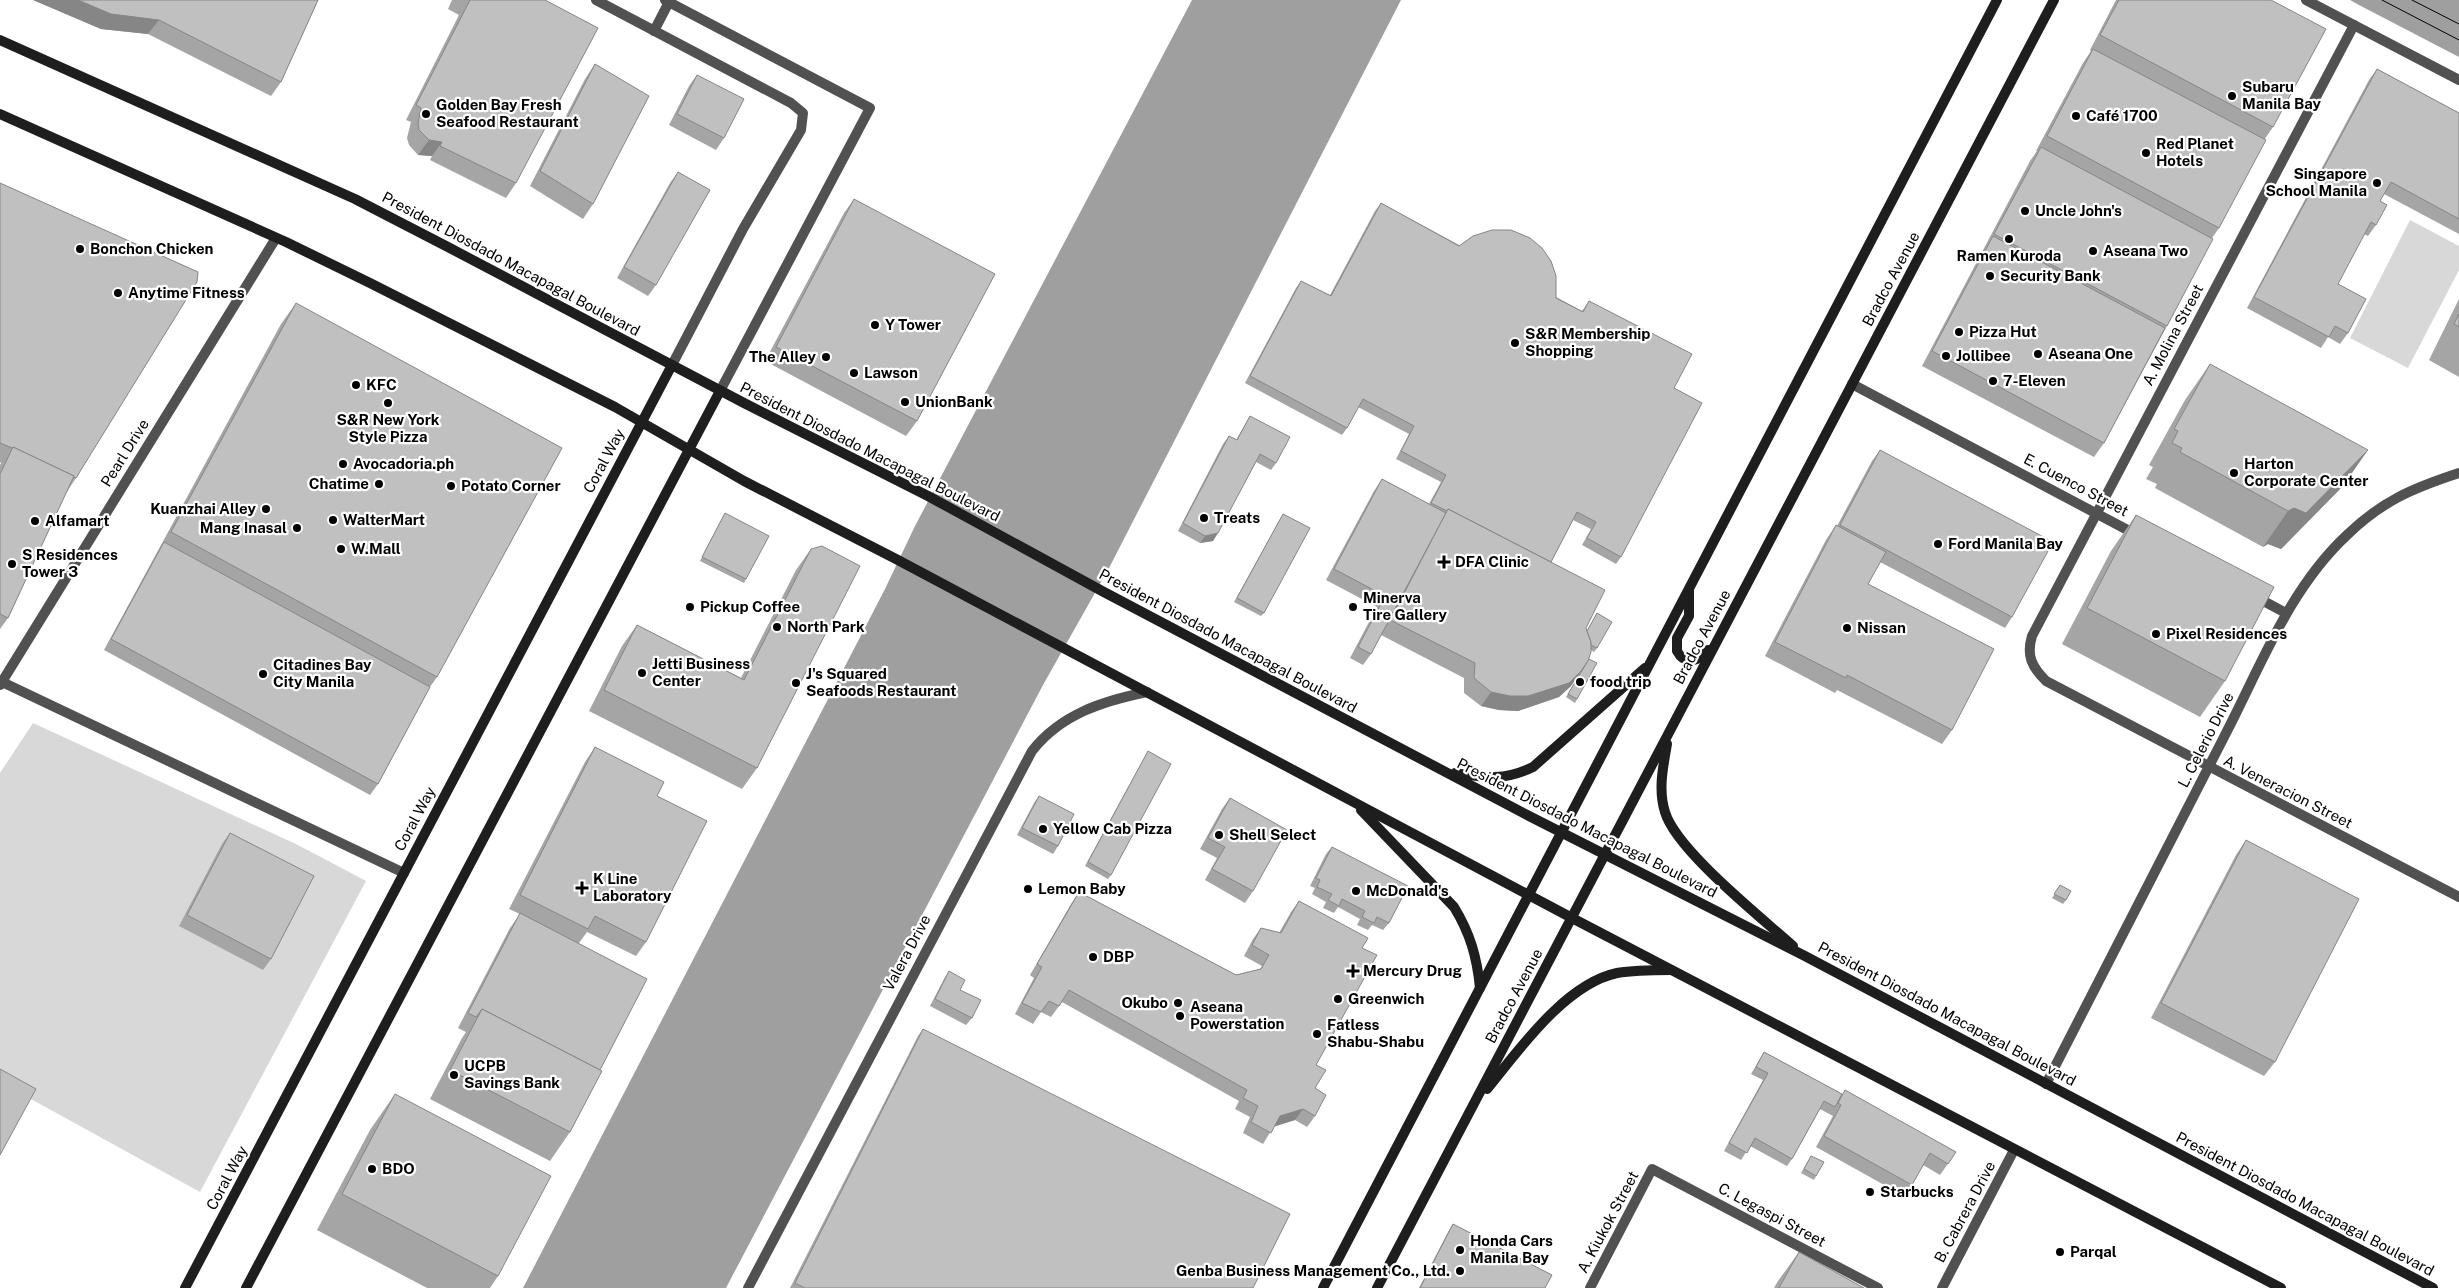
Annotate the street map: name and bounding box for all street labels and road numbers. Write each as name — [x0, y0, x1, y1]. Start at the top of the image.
street label: President Diosdado Macapagal Boulevard — [379, 188, 643, 339]
street label: Bradco Avenue — [1859, 229, 1923, 329]
street label: A. Molina Street — [2139, 281, 2206, 388]
street label: President Diosdado Macapagal Boulevard — [737, 378, 1003, 525]
street label: Pearl Drive — [97, 416, 152, 489]
street label: Coral Way — [580, 426, 628, 496]
street label: E. Cuenco Street — [2021, 450, 2132, 519]
street label: President Diosdado Macapagal Boulevard — [1096, 565, 1360, 716]
street label: Bradco Avenue — [1670, 587, 1734, 687]
street label: L. Celerio Drive — [2174, 689, 2237, 790]
street label: A. Veneracion Street — [2221, 752, 2356, 832]
street label: President Diosdado Macapagal Boulevard — [1454, 754, 1720, 901]
street label: Coral Way — [391, 784, 439, 854]
street label: Valera Drive — [879, 912, 934, 994]
street label: President Diosdado Macapagal Boulevard — [1815, 938, 2079, 1089]
street label: Bradco Avenue — [1482, 946, 1546, 1046]
street label: President Diosdado Macapagal Boulevard — [2173, 1128, 2437, 1279]
street label: Coral Way — [203, 1143, 251, 1213]
street label: B. Cabrera Drive — [1931, 1158, 1998, 1265]
street label: A. Kiukok Street — [1574, 1168, 1642, 1276]
street label: C. Legaspi Street — [1716, 1179, 1829, 1250]

